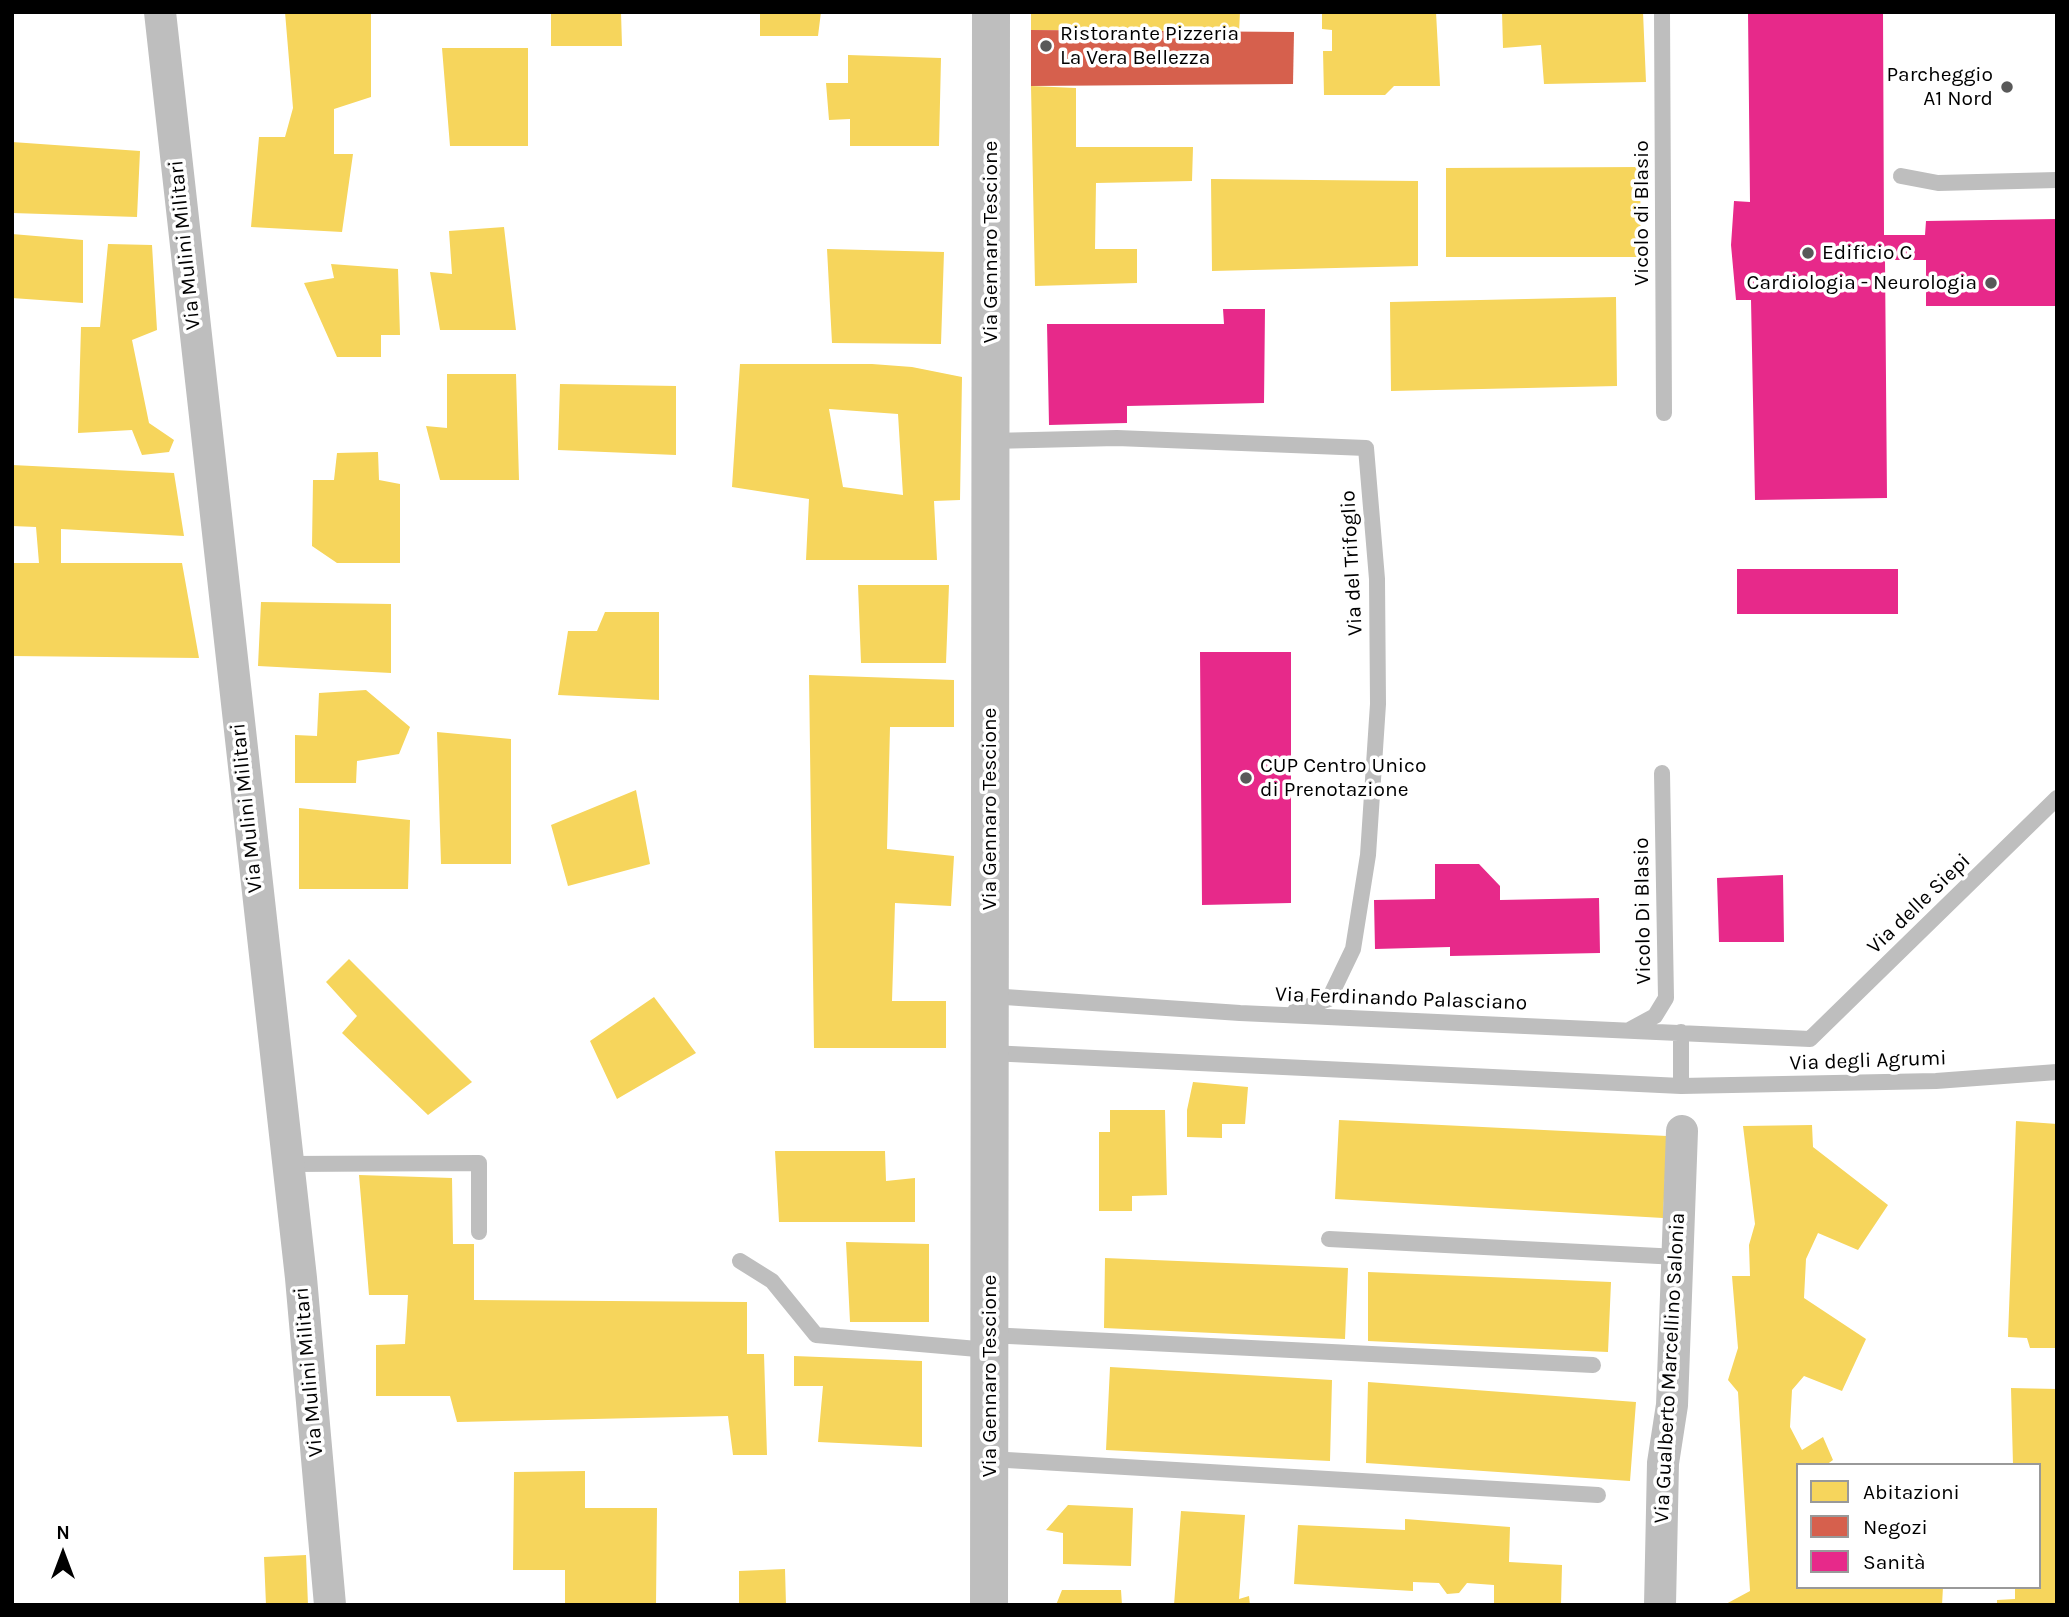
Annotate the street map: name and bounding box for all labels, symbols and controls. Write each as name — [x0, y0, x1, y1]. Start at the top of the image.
place label: Ristorante Pizzeria La Vera Bellezza — [1060, 21, 1239, 71]
marker: Ristorante Pizzeria La Vera Bellezza — [1038, 38, 1054, 54]
place label: Parcheggio A1 Nord — [1886, 62, 1993, 112]
marker: Parcheggio A1 Nord — [1999, 79, 2015, 95]
street label: Vicolo di Blasio — [1629, 140, 1655, 286]
street label: Via Gennaro Tescione — [978, 141, 1004, 343]
street label: Via Mulini Militari — [164, 159, 206, 331]
place label: Edificio C — [1822, 240, 1912, 266]
marker: Edificio C — [1800, 245, 1816, 261]
place label: Cardiologia - Neurologia — [1747, 270, 1977, 296]
marker: Cardiologia - Neurologia — [1983, 275, 1999, 291]
street label: Via del Trifoglio — [1336, 490, 1368, 636]
street label: Via Gennaro Tescione — [977, 708, 1003, 910]
street label: Via Mulini Militari — [226, 722, 268, 894]
place label: CUP Centro Unico di Prenotazione — [1260, 753, 1426, 803]
marker: CUP Centro Unico di Prenotazione — [1238, 770, 1254, 786]
street label: Vicolo Di Blasio — [1629, 837, 1657, 985]
street label: Via delle Siepi — [1862, 849, 1976, 959]
street label: Via Ferdinando Palasciano — [1274, 982, 1528, 1016]
street label: Via degli Agrumi — [1789, 1046, 1947, 1076]
street label: Via Gualberto Marcellino Salonia — [1649, 1212, 1691, 1524]
street label: Via Gennaro Tescione — [977, 1275, 1003, 1477]
street label: Via Mulini Militari — [289, 1286, 329, 1458]
legend — [1796, 1463, 2041, 1589]
text: Abitazioni — [1863, 1480, 1960, 1504]
text: Negozi — [1863, 1515, 1928, 1539]
north arrow — [28, 1519, 98, 1589]
text: N — [56, 1522, 70, 1544]
text: Sanità — [1863, 1550, 1926, 1574]

